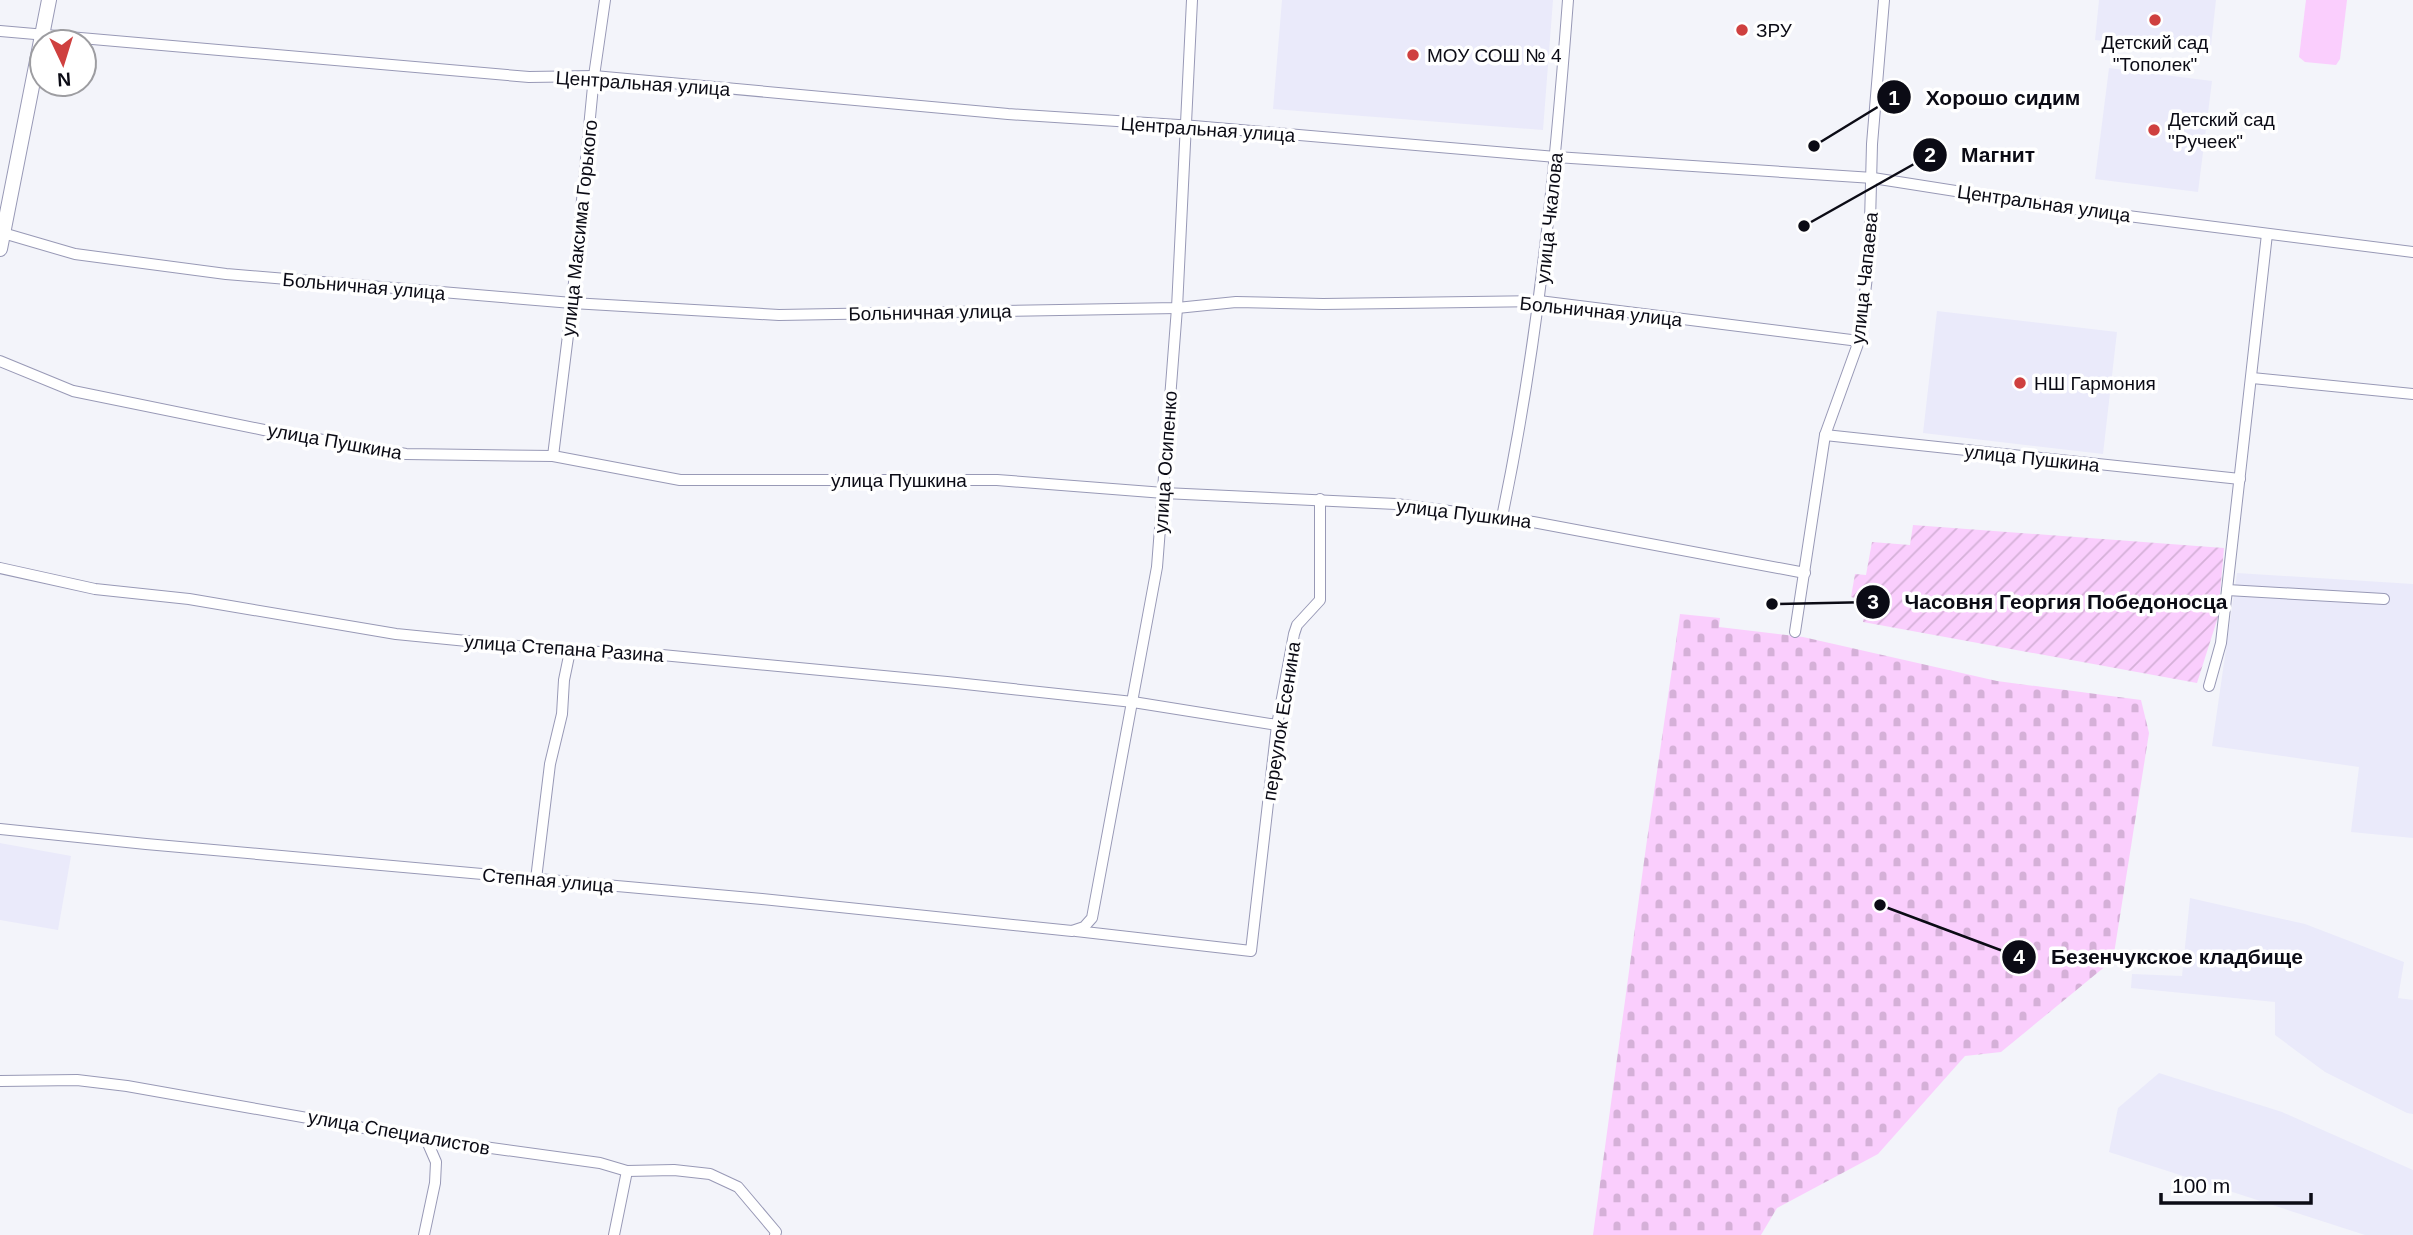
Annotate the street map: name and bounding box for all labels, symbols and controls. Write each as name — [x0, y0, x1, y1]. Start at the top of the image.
marker: Детский сад "Тополек" — [2147, 12, 2163, 28]
place label: ЗРУ — [1756, 20, 1793, 41]
marker: ЗРУ — [1734, 22, 1750, 38]
north arrow — [28, 28, 98, 98]
place label: Детский сад "Тополек" — [2102, 32, 2208, 75]
place label: МОУ СОШ № 4 — [1427, 45, 1562, 66]
marker: МОУ СОШ № 4 — [1405, 47, 1421, 63]
street label: Центральная улица — [555, 67, 731, 100]
text: N — [57, 69, 72, 90]
callout: Хорошо сидим — [1877, 76, 2094, 118]
text: 1 — [1888, 86, 1900, 109]
text: Хорошо сидим — [1926, 86, 2080, 109]
place label: Детский сад "Ручеек" — [2168, 109, 2275, 152]
street label: Центральная улица — [1120, 113, 1296, 146]
street label: улица Максима Горького — [558, 119, 601, 337]
marker: Детский сад "Ручеек" — [2146, 122, 2162, 138]
callout: Магнит — [1912, 134, 2049, 176]
text: 2 — [1924, 143, 1936, 166]
text: Магнит — [1961, 143, 2035, 166]
street label: улица Чкалова — [1532, 151, 1567, 285]
street label: Центральная улица — [1956, 181, 2132, 226]
street label: улица Чапаева — [1847, 211, 1882, 345]
street label: Больничная улица — [282, 269, 447, 304]
street label: Больничная улица — [1519, 293, 1684, 331]
street label: Больничная улица — [848, 301, 1012, 324]
place label: НШ Гармония — [2034, 373, 2156, 394]
marker: НШ Гармония — [2012, 375, 2028, 391]
street label: улица Осипенко — [1150, 390, 1181, 534]
street label: улица Пушкина — [266, 419, 404, 464]
street label: улица Пушкина — [1963, 441, 2101, 476]
street label: улица Пушкина — [831, 470, 967, 491]
street label: улица Пушкина — [1395, 495, 1533, 532]
callout: Часовня Георгия Победоносца — [1855, 581, 2241, 623]
text: 3 — [1867, 590, 1879, 613]
text: Часовня Георгия Победоносца — [1904, 590, 2228, 613]
street label: улица Степана Разина — [463, 631, 665, 666]
street label: переулок Есенина — [1259, 639, 1305, 802]
street label: Степная улица — [481, 864, 615, 897]
callout: Безенчукское кладбище — [2002, 936, 2317, 978]
text: 4 — [2013, 945, 2025, 968]
text: Безенчукское кладбище — [2051, 945, 2303, 968]
street label: улица Специалистов — [306, 1106, 492, 1159]
scale bar — [2161, 1162, 2312, 1206]
text: 100 m — [2172, 1174, 2230, 1197]

